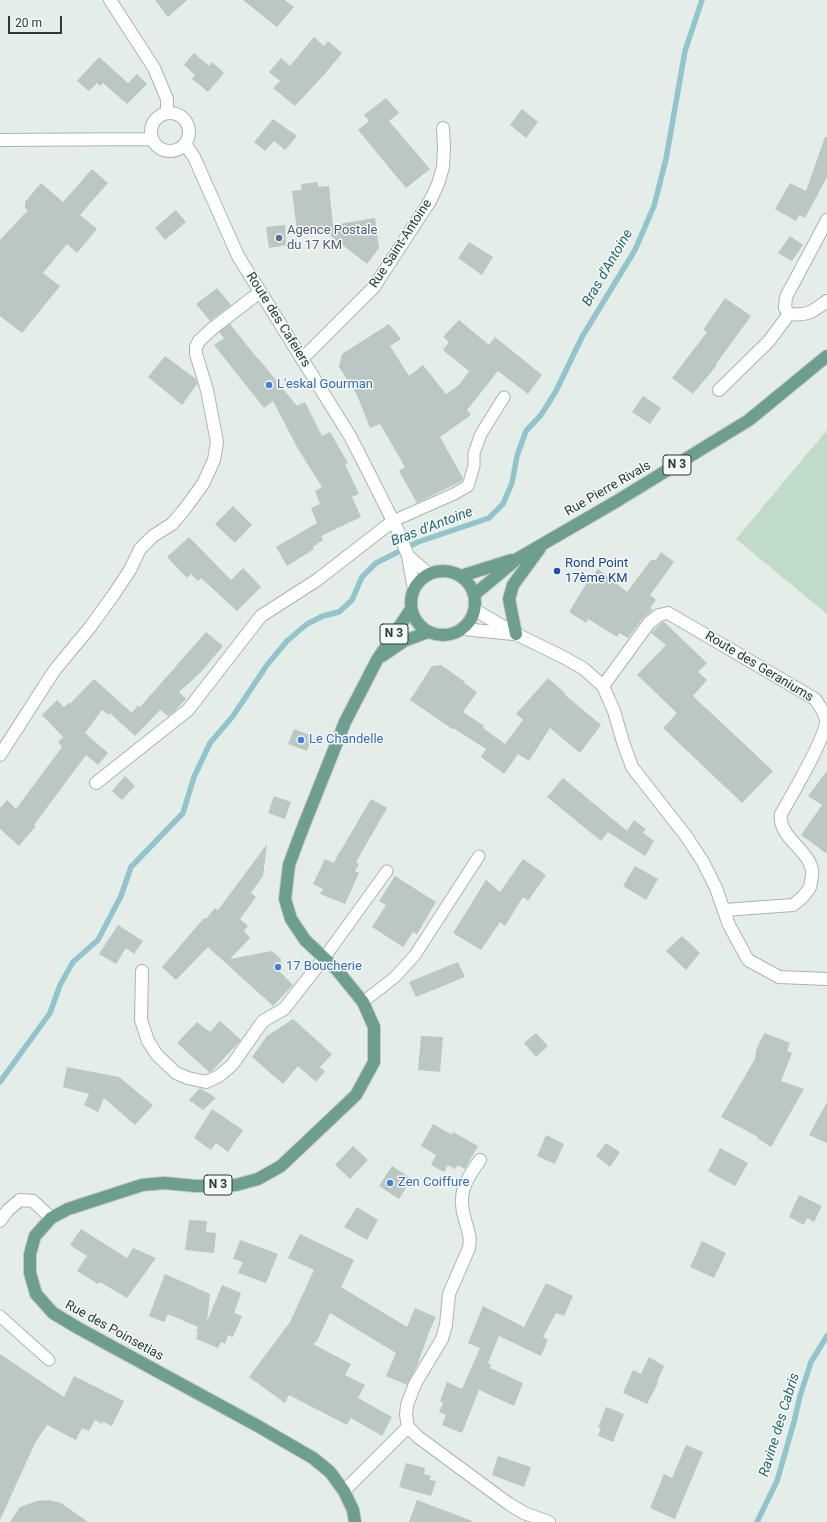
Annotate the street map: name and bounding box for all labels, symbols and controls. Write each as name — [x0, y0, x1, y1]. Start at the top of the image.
scale bar — [10, 8, 64, 34]
text: 20 m — [15, 16, 42, 30]
street label: Rue Saint-Antoine — [366, 197, 436, 291]
place label: Agence Postale du 17 KM — [287, 223, 377, 254]
water label: Bras d'Antoine — [579, 226, 637, 310]
marker: Agence Postale du 17 KM — [274, 233, 284, 243]
street label: Route des Cafeiers — [242, 270, 314, 370]
place label: L'eskal Gourman — [277, 377, 373, 393]
marker: L'eskal Gourman — [264, 380, 274, 390]
road number: N 3 — [663, 455, 691, 475]
street label: Rue Pierre Rivals — [562, 458, 654, 520]
water label: Bras d'Antoine — [389, 504, 475, 550]
place label: Rond Point 17ème KM — [565, 556, 628, 587]
marker: Rond Point 17ème KM — [552, 566, 562, 576]
road number: N 3 — [380, 624, 408, 644]
street label: Route des Geraniums — [702, 628, 816, 706]
place label: Le Chandelle — [309, 732, 383, 748]
marker: Le Chandelle — [296, 735, 306, 745]
place label: 17 Boucherie — [286, 959, 362, 975]
marker: 17 Boucherie — [273, 962, 283, 972]
road number: N 3 — [204, 1175, 232, 1195]
place label: Zen Coiffure — [398, 1175, 469, 1191]
marker: Zen Coiffure — [385, 1178, 395, 1188]
street label: Rue des Poinsetias — [62, 1297, 166, 1365]
water label: Ravine des Cabris — [756, 1371, 804, 1479]

